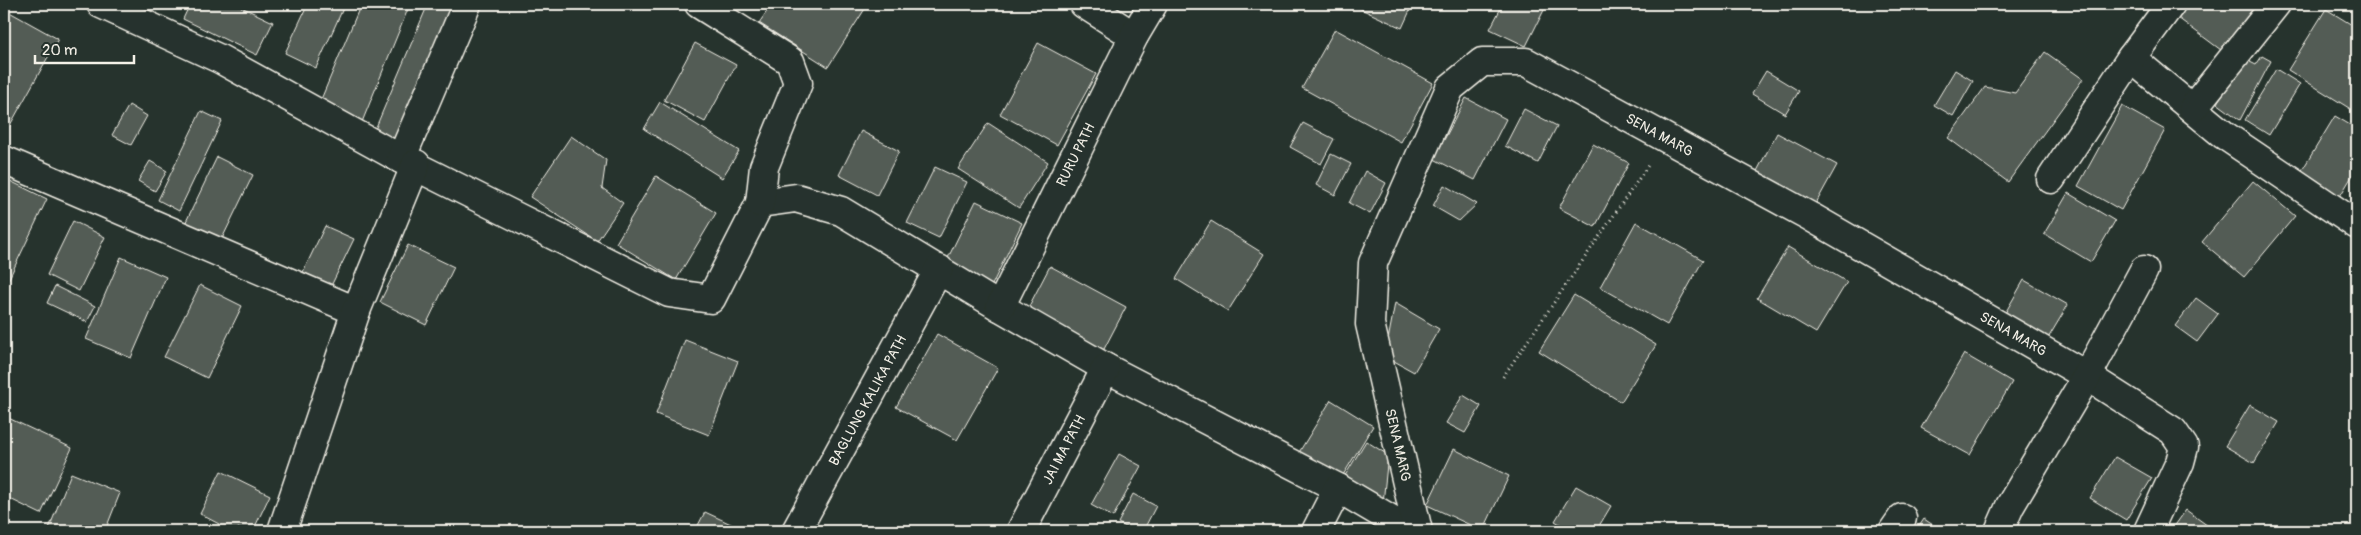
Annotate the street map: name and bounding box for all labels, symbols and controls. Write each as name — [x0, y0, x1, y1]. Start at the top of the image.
scale bar — [35, 32, 134, 64]
text: 20 m — [42, 41, 77, 60]
street label: SENA MARG — [1623, 109, 1696, 160]
street label: RURU PATH — [1053, 120, 1098, 189]
street label: SENA MARG — [1977, 308, 2050, 359]
street label: BAGLUNG KALIKA PATH — [825, 332, 910, 468]
street label: SENA MARG — [1381, 407, 1415, 483]
street label: JAI MA PATH — [1038, 412, 1089, 487]

